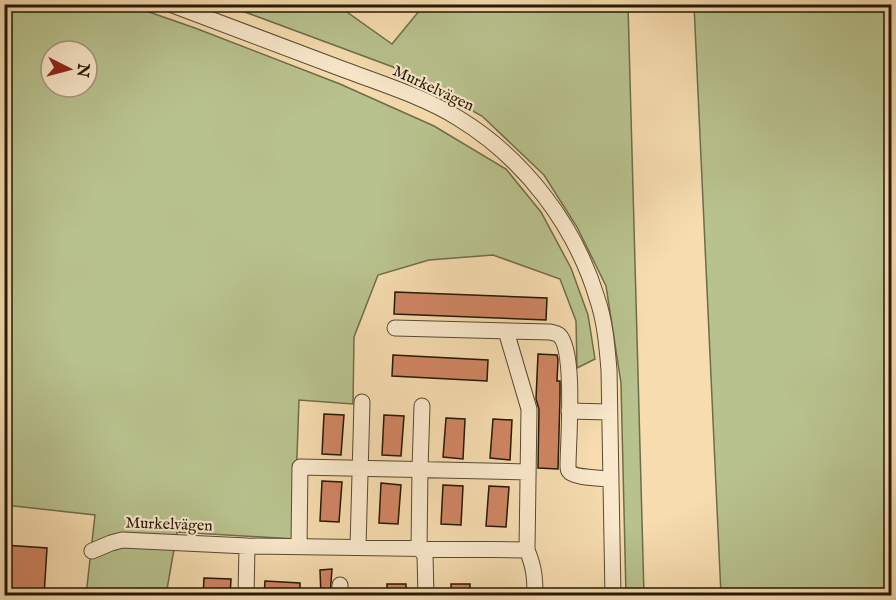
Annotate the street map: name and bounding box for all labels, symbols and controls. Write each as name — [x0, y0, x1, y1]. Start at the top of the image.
north arrow — [39, 39, 99, 99]
text: N — [71, 61, 93, 78]
street label: Murkelvägen — [389, 61, 477, 117]
street label: Murkelvägen — [125, 513, 214, 537]

